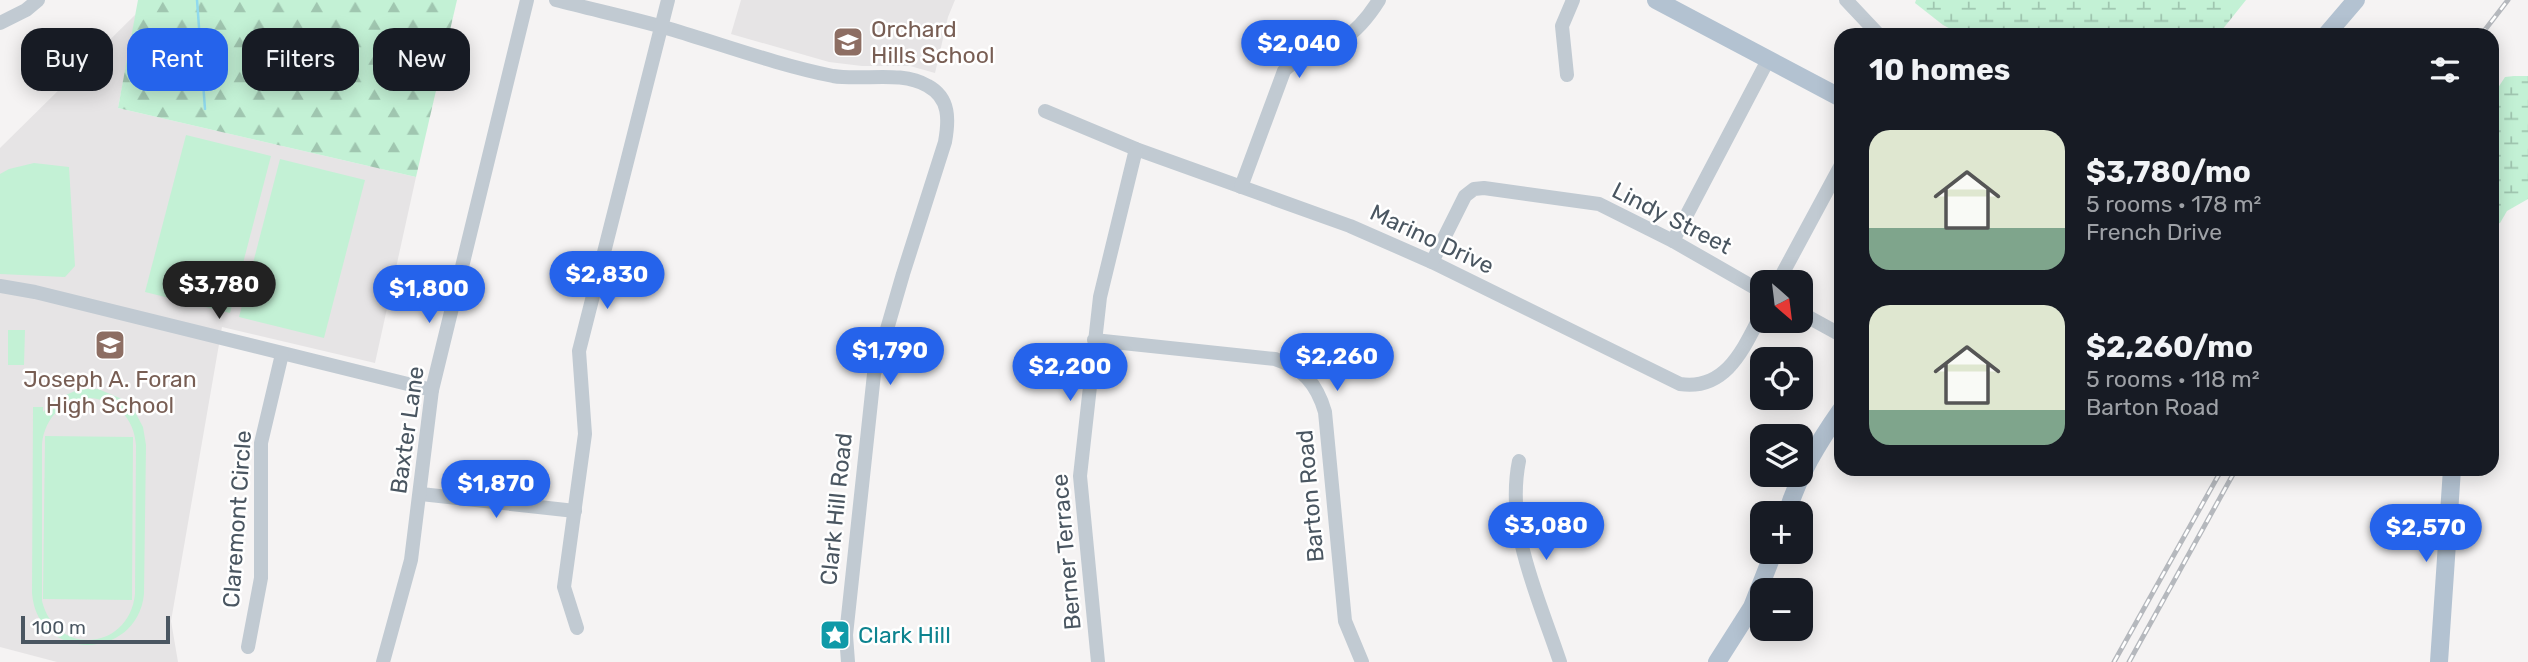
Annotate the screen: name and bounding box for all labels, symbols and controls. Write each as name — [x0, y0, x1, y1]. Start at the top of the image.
place label: Orchard Hills School — [871, 15, 995, 69]
pin: $2,040 — [1242, 20, 1356, 80]
school or university icon: Orchard Hills School — [831, 25, 865, 59]
chip: Buy — [21, 28, 113, 91]
chip: Rent — [127, 28, 228, 91]
chip: Filters — [242, 28, 359, 91]
chip: New — [373, 28, 470, 91]
text: $2,040 — [1257, 29, 1341, 57]
icon: filters — [2426, 51, 2464, 89]
text: 10 homes — [1869, 52, 2010, 88]
text: $3,780/mo — [2086, 154, 2251, 190]
icon: home — [1925, 158, 2009, 242]
street label: Lindy Street — [1608, 176, 1736, 260]
text: 5 rooms · 178 m² — [2086, 190, 2261, 218]
street label: Marino Drive — [1366, 198, 1498, 280]
text: French Drive — [2086, 218, 2222, 246]
pin: $2,830 — [550, 252, 664, 311]
text: $2,830 — [566, 260, 648, 288]
pin: $3,780 — [162, 262, 276, 321]
pin: $1,800 — [372, 266, 486, 325]
text: $3,780 — [179, 270, 259, 298]
north arrow — [1750, 270, 1813, 332]
map controls — [1750, 270, 1813, 641]
text: $1,800 — [389, 274, 469, 302]
school or university icon: Joseph A. Foran High School — [93, 328, 127, 362]
pin: $1,790 — [833, 328, 947, 387]
text: $2,260/mo — [2086, 329, 2253, 365]
icon: home — [1925, 333, 2009, 417]
pin: $2,260 — [1280, 334, 1394, 393]
text: $1,790 — [852, 336, 928, 364]
text: $2,260 — [1296, 342, 1378, 370]
pin: $2,200 — [1013, 344, 1127, 403]
button: locate — [1750, 347, 1813, 410]
text: $2,200 — [1029, 352, 1111, 380]
street label: Baxter Lane — [384, 364, 430, 496]
place label: Joseph A. Foran High School — [23, 365, 197, 419]
text: 5 rooms · 118 m² — [2086, 365, 2260, 393]
text: Barton Road — [2086, 393, 2219, 421]
button: layers — [1750, 424, 1813, 487]
street label: Barton Road — [1290, 428, 1330, 564]
street label: Claremont Circle — [217, 429, 257, 609]
street label: Clark Hill Road — [814, 431, 858, 587]
pin: $1,870 — [439, 461, 553, 520]
text: $1,870 — [457, 469, 535, 497]
street label: Berner Terrace — [1045, 473, 1087, 631]
button: + — [1750, 501, 1813, 564]
pin: $3,080 — [1489, 503, 1603, 562]
pin: $2,570 — [2369, 504, 2483, 564]
text: $3,080 — [1504, 511, 1588, 539]
text: $2,570 — [2386, 513, 2466, 541]
button: − — [1750, 578, 1813, 641]
scale bar — [21, 613, 170, 645]
text: 100 m — [32, 616, 86, 639]
place icon: Clark Hill — [818, 618, 852, 652]
place label: Clark Hill — [858, 621, 951, 649]

